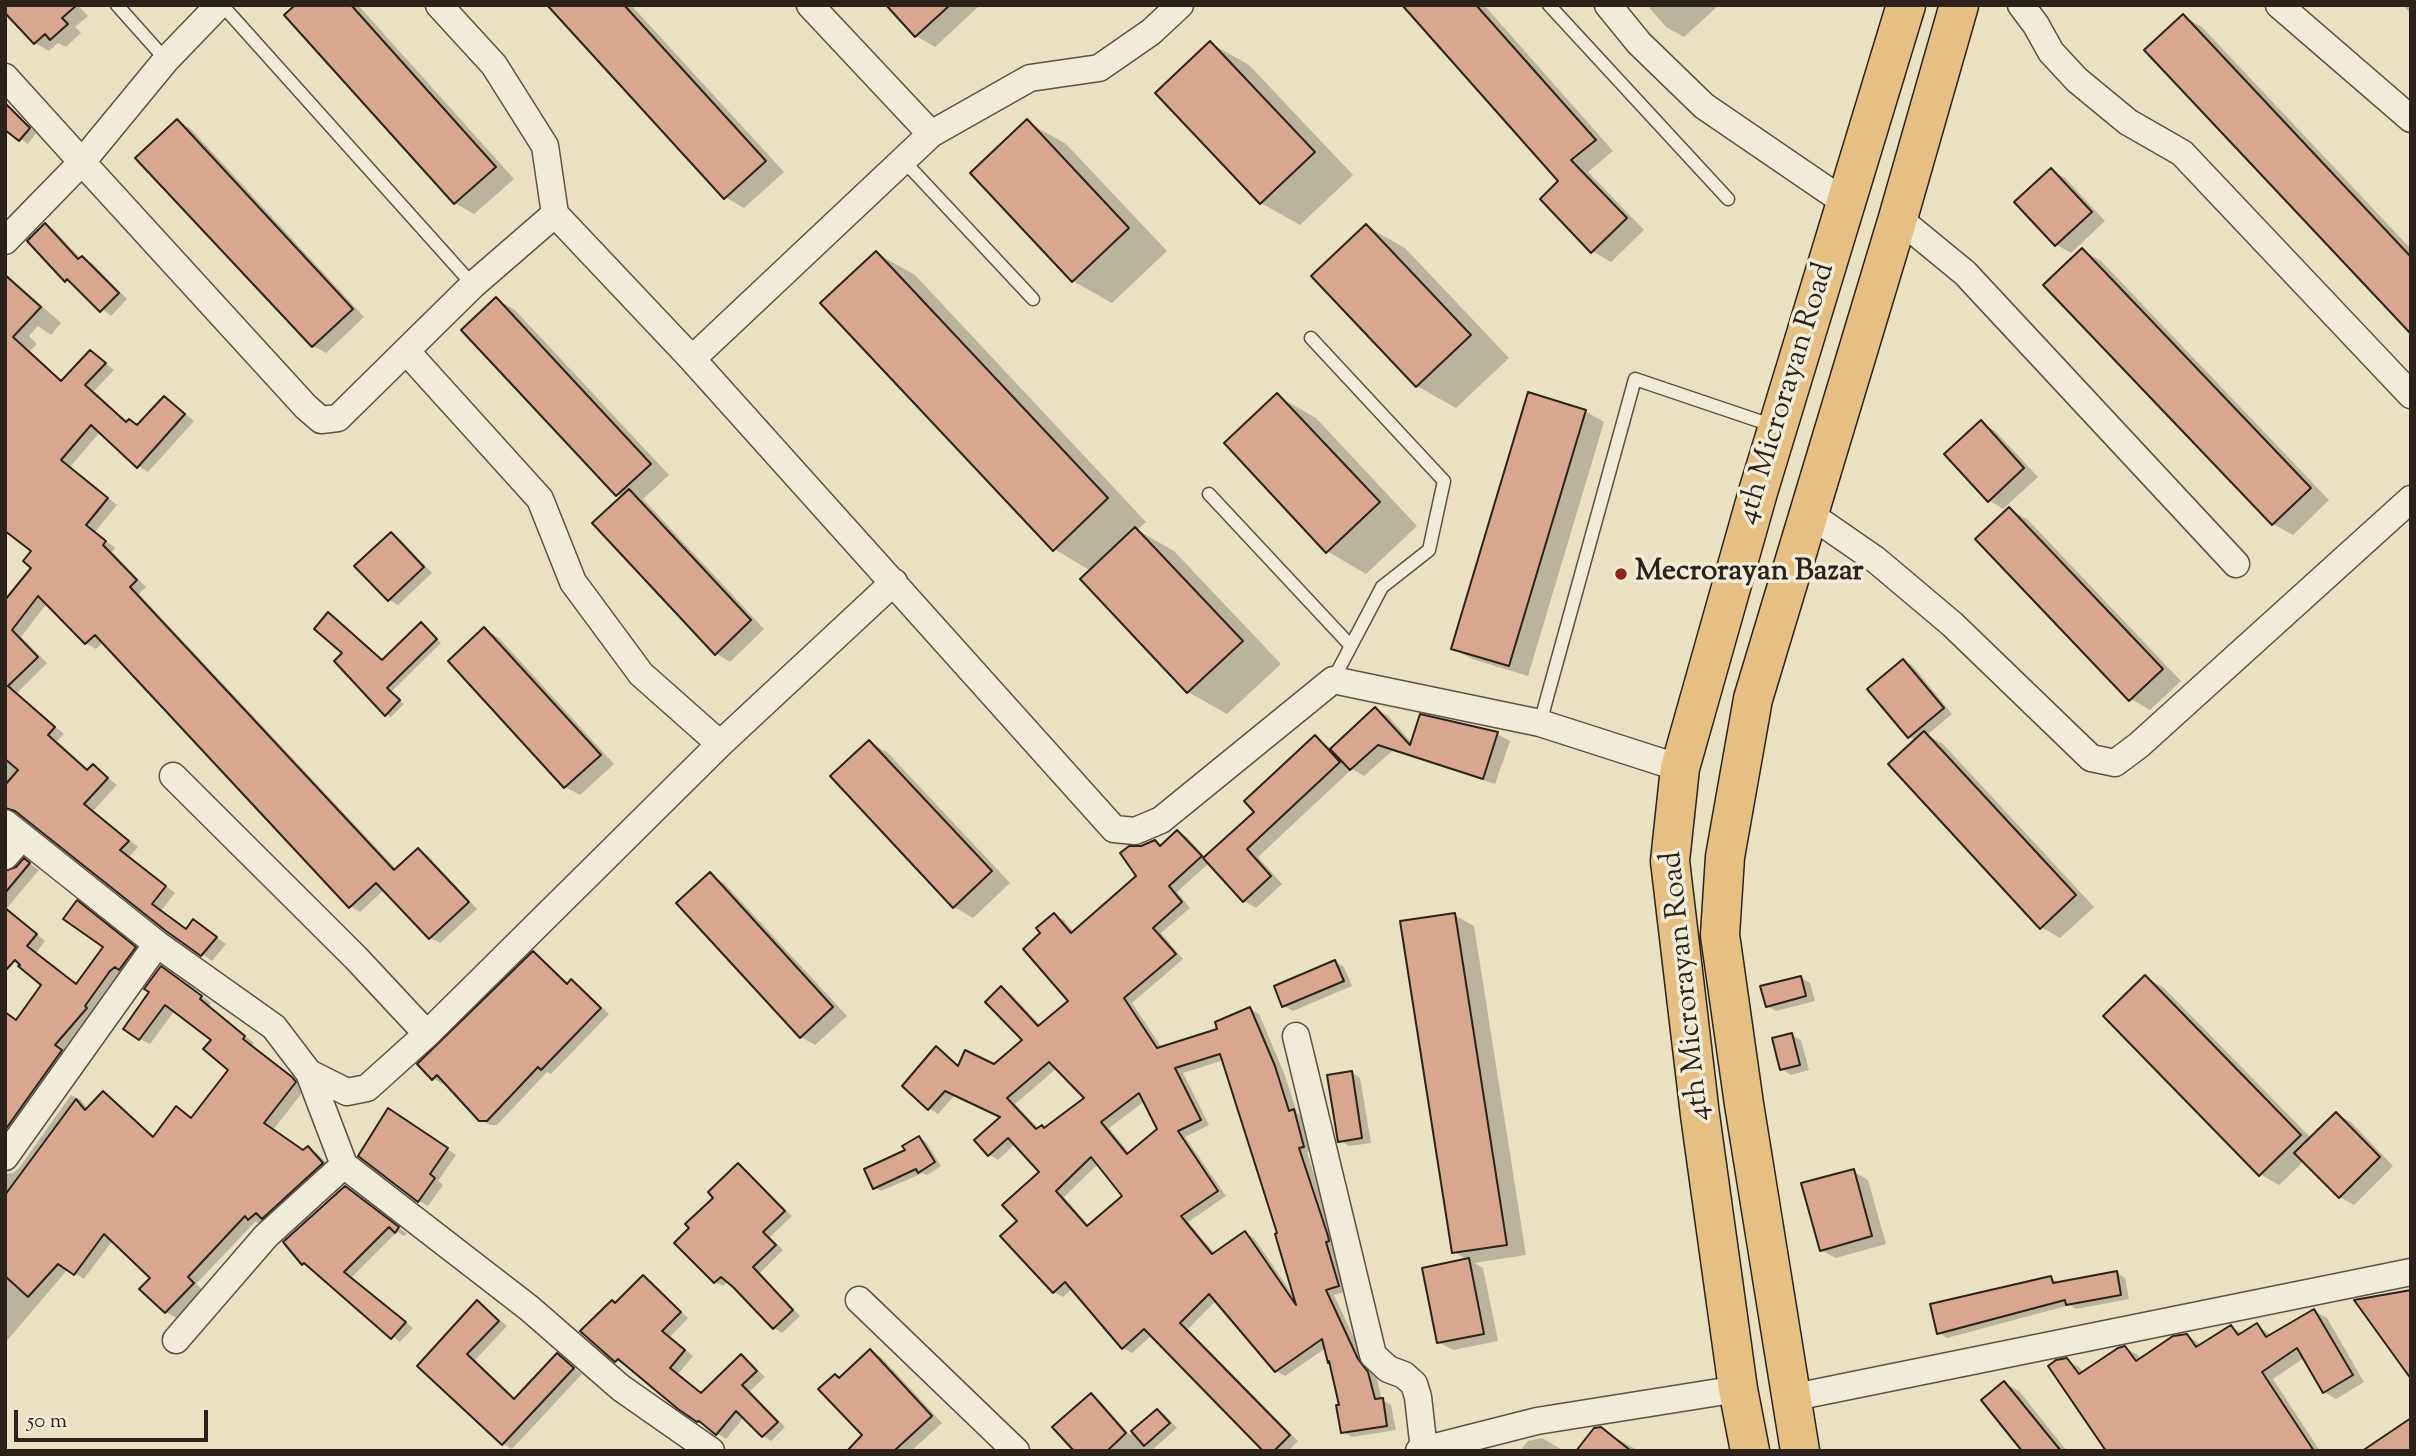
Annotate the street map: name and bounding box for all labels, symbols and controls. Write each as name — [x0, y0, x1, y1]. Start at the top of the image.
street label: 4th Microrayan Road — [1731, 259, 1845, 529]
place label: Mecrorayan Bazar — [1635, 556, 1864, 592]
marker: Mecrorayan Bazar — [1613, 566, 1629, 582]
street label: 4th Microrayan Road — [1656, 849, 1720, 1123]
scale bar — [18, 1396, 212, 1440]
text: 50 m — [27, 1407, 67, 1437]

